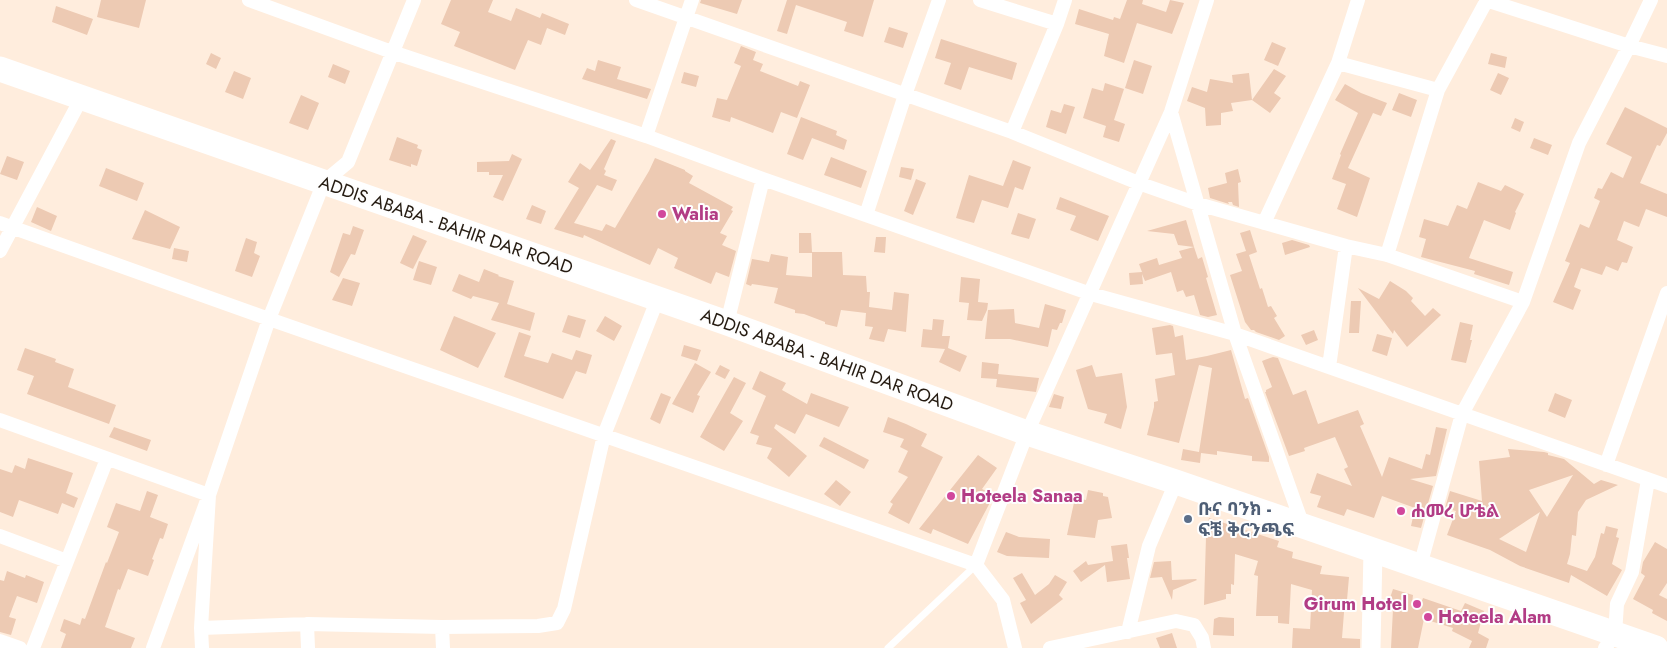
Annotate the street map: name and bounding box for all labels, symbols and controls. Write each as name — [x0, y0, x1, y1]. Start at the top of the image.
street label: ADDIS ABABA - BAHIR DAR ROAD — [315, 169, 577, 281]
place label: Walia — [672, 201, 719, 227]
marker: Walia — [656, 208, 668, 220]
street label: ADDIS ABABA - BAHIR DAR ROAD — [697, 302, 957, 418]
place label: Hoteela Sanaa — [961, 483, 1083, 509]
marker: Hoteela Sanaa — [945, 490, 957, 502]
place label: ቡና ባንክ - ፍቼ ቅርንጫፍ — [1198, 496, 1294, 543]
place label: ሐመረ ሆቴል — [1411, 498, 1499, 524]
marker: ሐመረ ሆቴል — [1395, 505, 1407, 517]
marker: ቡና ባንክ - ፍቼ ቅርንጫፍ — [1182, 513, 1194, 525]
place label: Girum Hotel — [1304, 591, 1407, 617]
marker: Girum Hotel — [1411, 598, 1423, 610]
place label: Hoteela Alam — [1438, 604, 1552, 630]
marker: Hoteela Alam — [1422, 611, 1434, 623]

